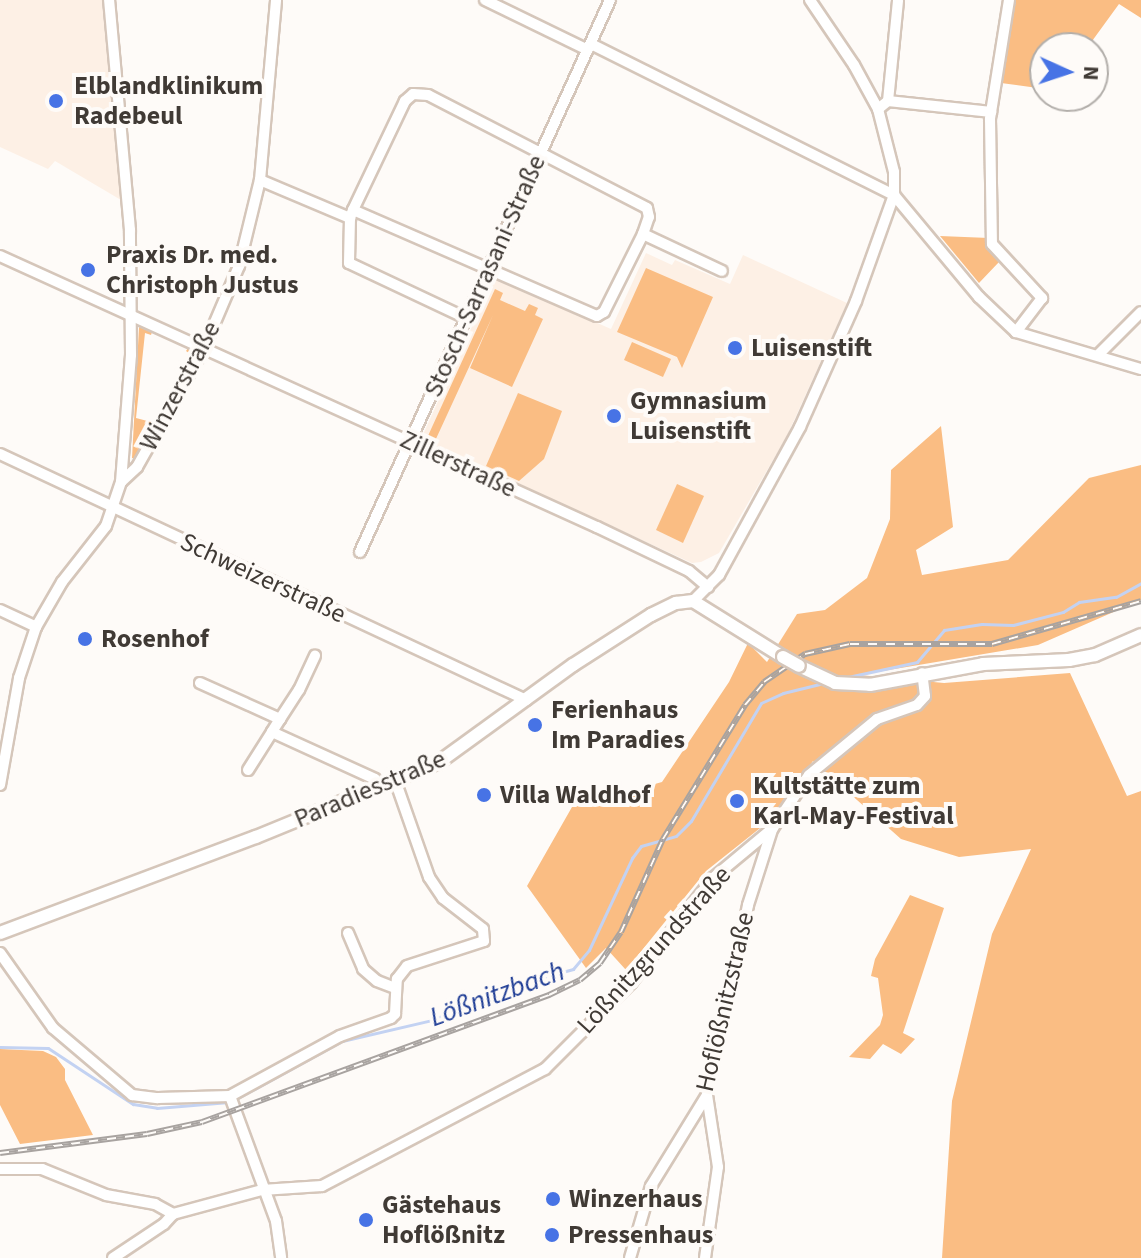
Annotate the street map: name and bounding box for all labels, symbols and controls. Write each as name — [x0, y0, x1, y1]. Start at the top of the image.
north arrow — [1029, 32, 1109, 112]
text: N — [1075, 65, 1107, 81]
place label: Elblandklinikum Radebeul — [74, 70, 263, 132]
marker: Elblandklinikum Radebeul — [45, 90, 67, 112]
street label: Stosch-Sarrasani-Straße — [418, 150, 552, 402]
place label: Praxis Dr. med. Christoph Justus — [106, 239, 299, 300]
marker: Praxis Dr. med. Christoph Justus — [77, 259, 99, 281]
street label: Winzerstraße — [133, 316, 227, 456]
place label: Luisenstift — [751, 332, 872, 364]
marker: Luisenstift — [726, 339, 744, 357]
place label: Gymnasium Luisenstift — [630, 385, 767, 446]
marker: Gymnasium Luisenstift — [605, 407, 623, 425]
street label: Zillerstraße — [395, 424, 521, 504]
street label: Schweizerstraße — [175, 526, 351, 630]
place label: Rosenhof — [101, 623, 209, 655]
marker: Rosenhof — [76, 630, 94, 648]
place label: Ferienhaus Im Paradies — [551, 694, 685, 756]
marker: Ferienhaus Im Paradies — [526, 716, 544, 734]
street label: Paradiesstraße — [290, 743, 450, 835]
place label: Kultstätte zum Karl-May-Festival — [753, 770, 954, 832]
place label: Villa Waldhof — [500, 779, 650, 811]
marker: Villa Waldhof — [475, 786, 493, 804]
marker: Kultstätte zum Karl-May-Festival — [728, 792, 746, 810]
street label: Lößnitzgrundstraße — [570, 860, 738, 1040]
street label: Hoflößnitzstraße — [689, 909, 761, 1095]
water label: Lößnitzbach — [425, 954, 569, 1034]
place label: Winzerhaus — [569, 1183, 703, 1215]
place label: Gästehaus Hoflößnitz — [382, 1189, 505, 1250]
marker: Winzerhaus — [544, 1190, 562, 1208]
marker: Gästehaus Hoflößnitz — [357, 1211, 375, 1229]
place label: Pressenhaus — [568, 1219, 713, 1251]
marker: Pressenhaus — [543, 1226, 561, 1244]

